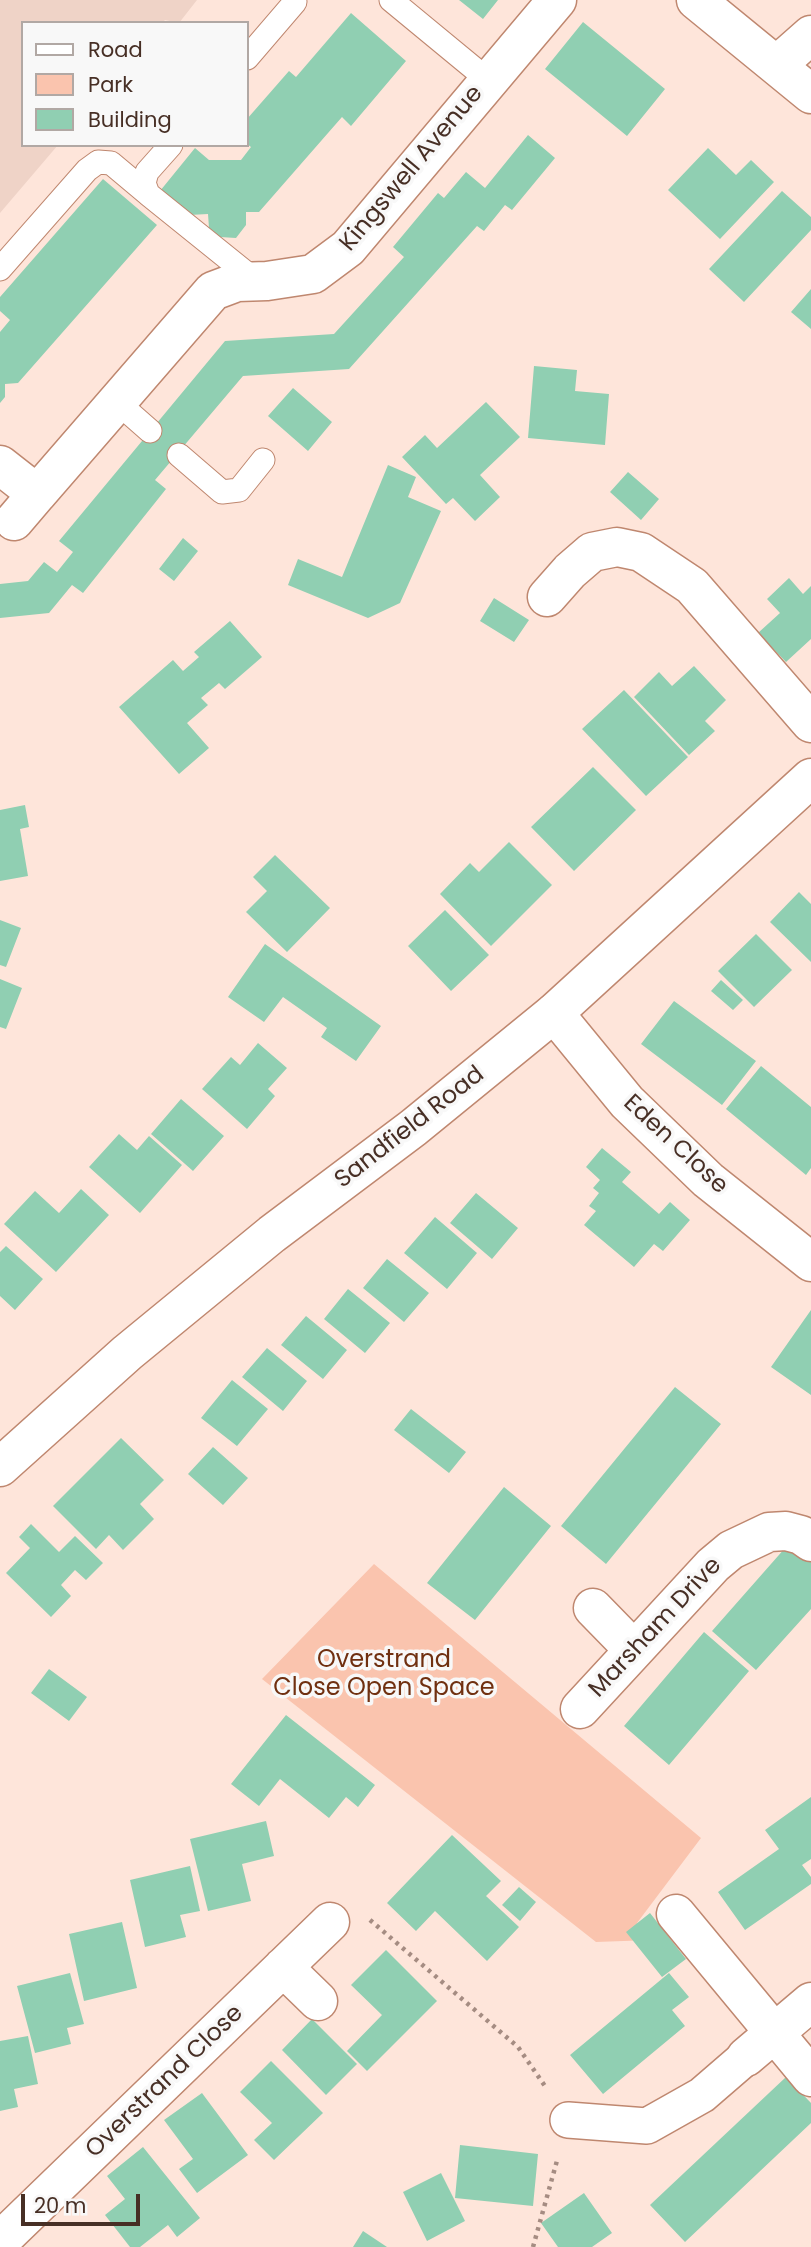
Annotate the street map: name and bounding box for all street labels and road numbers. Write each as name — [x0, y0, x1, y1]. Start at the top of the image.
street label: Kingswell Avenue — [334, 80, 490, 258]
street label: Sandfield Road — [330, 1061, 490, 1195]
street label: Eden Close — [617, 1089, 733, 1201]
street label: Marsham Drive — [584, 1552, 728, 1704]
street label: Overstrand Close — [80, 1999, 250, 2165]

